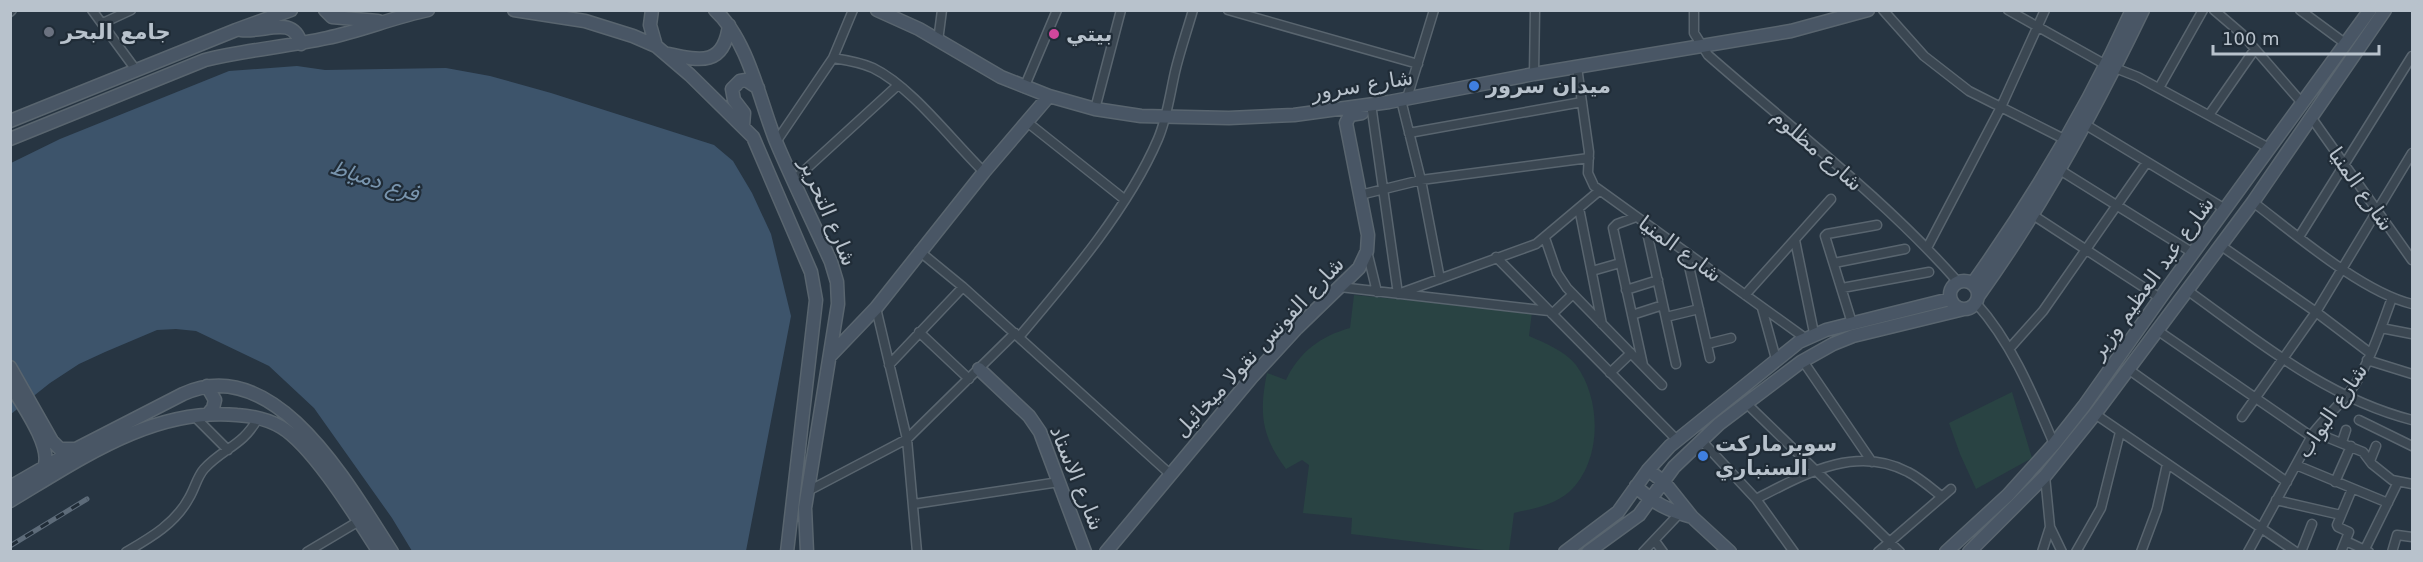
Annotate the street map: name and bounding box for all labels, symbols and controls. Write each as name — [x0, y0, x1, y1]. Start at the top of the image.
scale bar — [2213, 18, 2380, 56]
place label: جامع البحر — [60, 20, 171, 44]
place label: بيتي — [1066, 22, 1112, 46]
marker: جامع البحر — [42, 25, 56, 39]
marker: بيتي — [1047, 27, 1061, 41]
text: 100 m — [2222, 28, 2280, 49]
street label: شارع سرور — [1308, 65, 1415, 105]
place label: ميدان سرور — [1485, 74, 1611, 98]
marker: ميدان سرور — [1467, 79, 1481, 93]
street label: شارع مظلوم — [1767, 104, 1867, 196]
street label: شارع المنيا — [2323, 142, 2399, 236]
water label: فرع دمياط — [327, 154, 423, 209]
street label: شارع التحرير — [794, 154, 861, 269]
street label: شارع عبد العظيم وزير — [2085, 192, 2220, 365]
street label: شارع المنيا — [1634, 211, 1726, 287]
street label: شارع الفونس نقولا ميخائيل — [1169, 252, 1349, 442]
street label: شارع البواب — [2292, 359, 2372, 463]
street label: شارع الاستاد — [1045, 422, 1109, 534]
place label: سوبرماركت السنباري — [1715, 432, 1837, 481]
marker: سوبرماركت السنباري — [1696, 449, 1710, 463]

